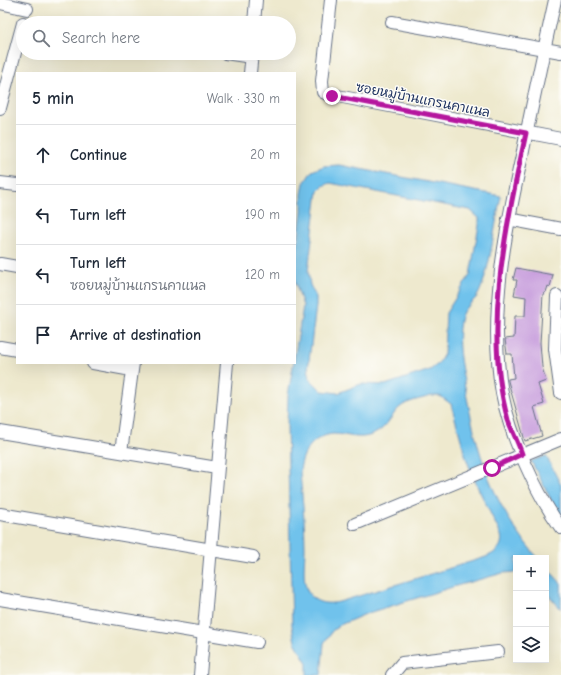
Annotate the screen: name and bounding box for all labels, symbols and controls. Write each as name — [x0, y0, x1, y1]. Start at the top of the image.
search box — [16, 16, 296, 60]
icon: search — [30, 27, 52, 49]
text: Search here — [62, 29, 140, 47]
street label: ซอยหมู่บ้านแกรนคาแนล — [354, 78, 491, 122]
route end — [323, 87, 341, 105]
text: 5 min — [32, 89, 74, 108]
text: Walk · 330 m — [207, 91, 280, 106]
icon: ahead — [32, 144, 54, 166]
text: Continue — [70, 146, 127, 164]
text: 20 m — [250, 147, 280, 162]
icon: left — [32, 204, 54, 226]
text: Turn left — [70, 206, 126, 224]
text: 190 m — [245, 207, 280, 222]
text: Turn left — [70, 254, 126, 272]
icon: left — [32, 264, 54, 286]
text: 120 m — [245, 267, 280, 282]
text: ซอยหมู่บ้านแกรนคาแนล — [70, 278, 206, 293]
icon: arrive — [32, 324, 54, 346]
text: Arrive at destination — [70, 326, 201, 344]
route start — [483, 459, 501, 477]
map controls — [513, 555, 549, 663]
button: + — [513, 555, 549, 591]
button: − — [513, 591, 549, 627]
button: layers — [513, 627, 549, 663]

